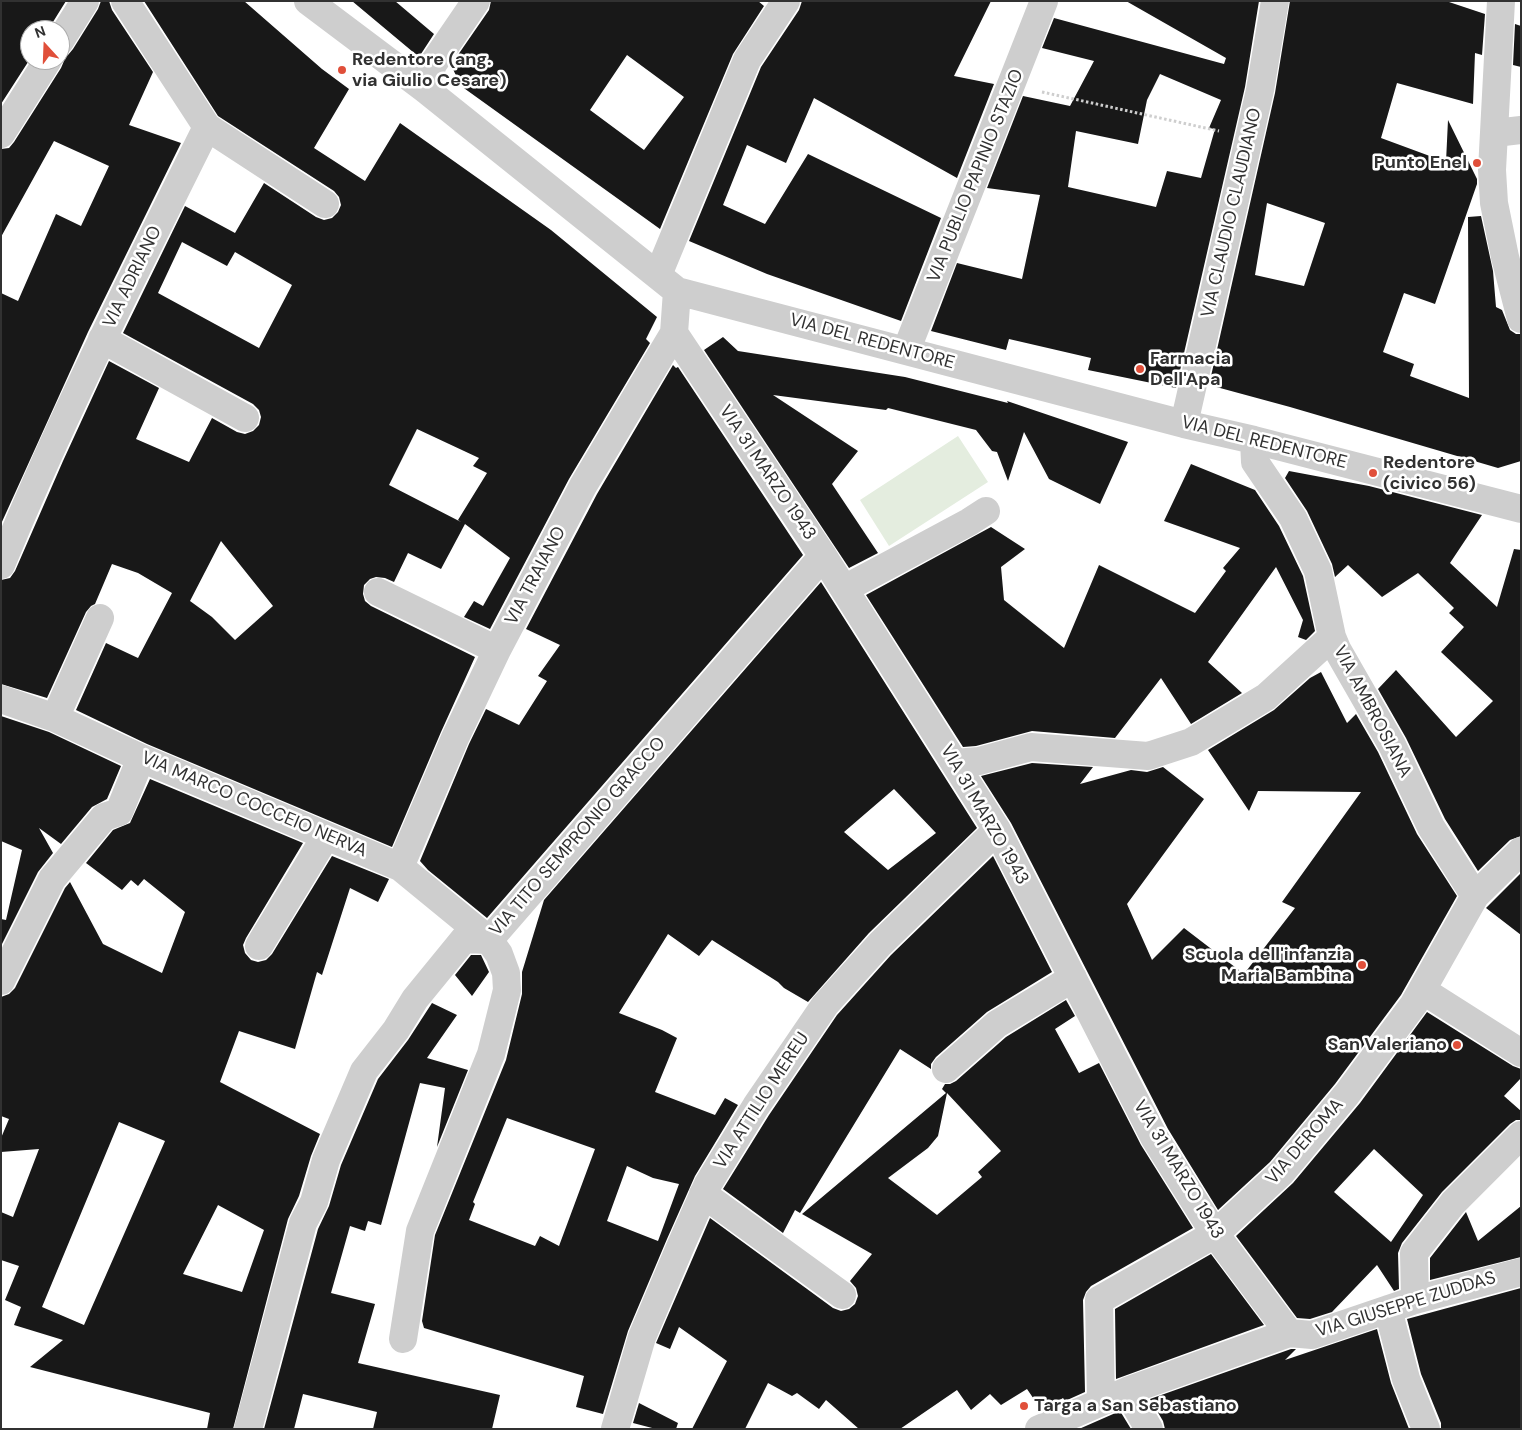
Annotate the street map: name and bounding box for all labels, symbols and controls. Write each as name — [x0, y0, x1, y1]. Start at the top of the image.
north arrow — [20, 20, 70, 70]
text: N — [32, 22, 48, 42]
place label: Redentore (ang. via Giulio Cesare) — [352, 49, 506, 92]
marker: Redentore (ang. via Giulio Cesare) — [336, 64, 348, 76]
street label: VIA PUBLIO PAPINIO STAZIO — [923, 66, 1029, 286]
street label: VIA CLAUDIO CLAUDIANO — [1197, 106, 1267, 320]
place label: Punto Enel — [1374, 152, 1467, 174]
marker: Punto Enel — [1471, 157, 1483, 169]
street label: VIA ADRIANO — [99, 223, 167, 331]
street label: VIA DEL REDENTORE — [787, 310, 957, 374]
place label: Farmacia Dell'Apa — [1150, 348, 1231, 390]
marker: Farmacia Dell'Apa — [1134, 363, 1146, 375]
street label: VIA 31 MARZO 1943 — [714, 401, 820, 545]
street label: VIA DEL REDENTORE — [1179, 412, 1349, 474]
place label: Redentore (civico 56) — [1383, 452, 1476, 494]
marker: Redentore (civico 56) — [1367, 467, 1379, 479]
street label: VIA TRAIANO — [501, 523, 571, 629]
street label: VIA AMBROSIANA — [1328, 642, 1416, 782]
street label: VIA TITO SEMPRONIO GRACCO — [486, 733, 670, 941]
street label: VIA 31 MARZO 1943 — [935, 741, 1033, 889]
street label: VIA MARCO COCCEIO NERVA — [138, 748, 370, 862]
place label: Scuola dell'infanzia Maria Bambina — [1184, 944, 1352, 986]
marker: Scuola dell'infanzia Maria Bambina — [1356, 959, 1368, 971]
street label: VIA ATTILIO MEREU — [710, 1029, 814, 1173]
place label: San Valeriano — [1328, 1034, 1447, 1056]
marker: San Valeriano — [1451, 1039, 1463, 1051]
street label: VIA DEROMA — [1262, 1094, 1348, 1190]
street label: VIA 31 MARZO 1943 — [1128, 1097, 1228, 1243]
street label: VIA GIUSEPPE ZUDDAS — [1313, 1267, 1499, 1343]
place label: Targa a San Sebastiano — [1034, 1395, 1237, 1417]
marker: Targa a San Sebastiano — [1018, 1400, 1030, 1412]

